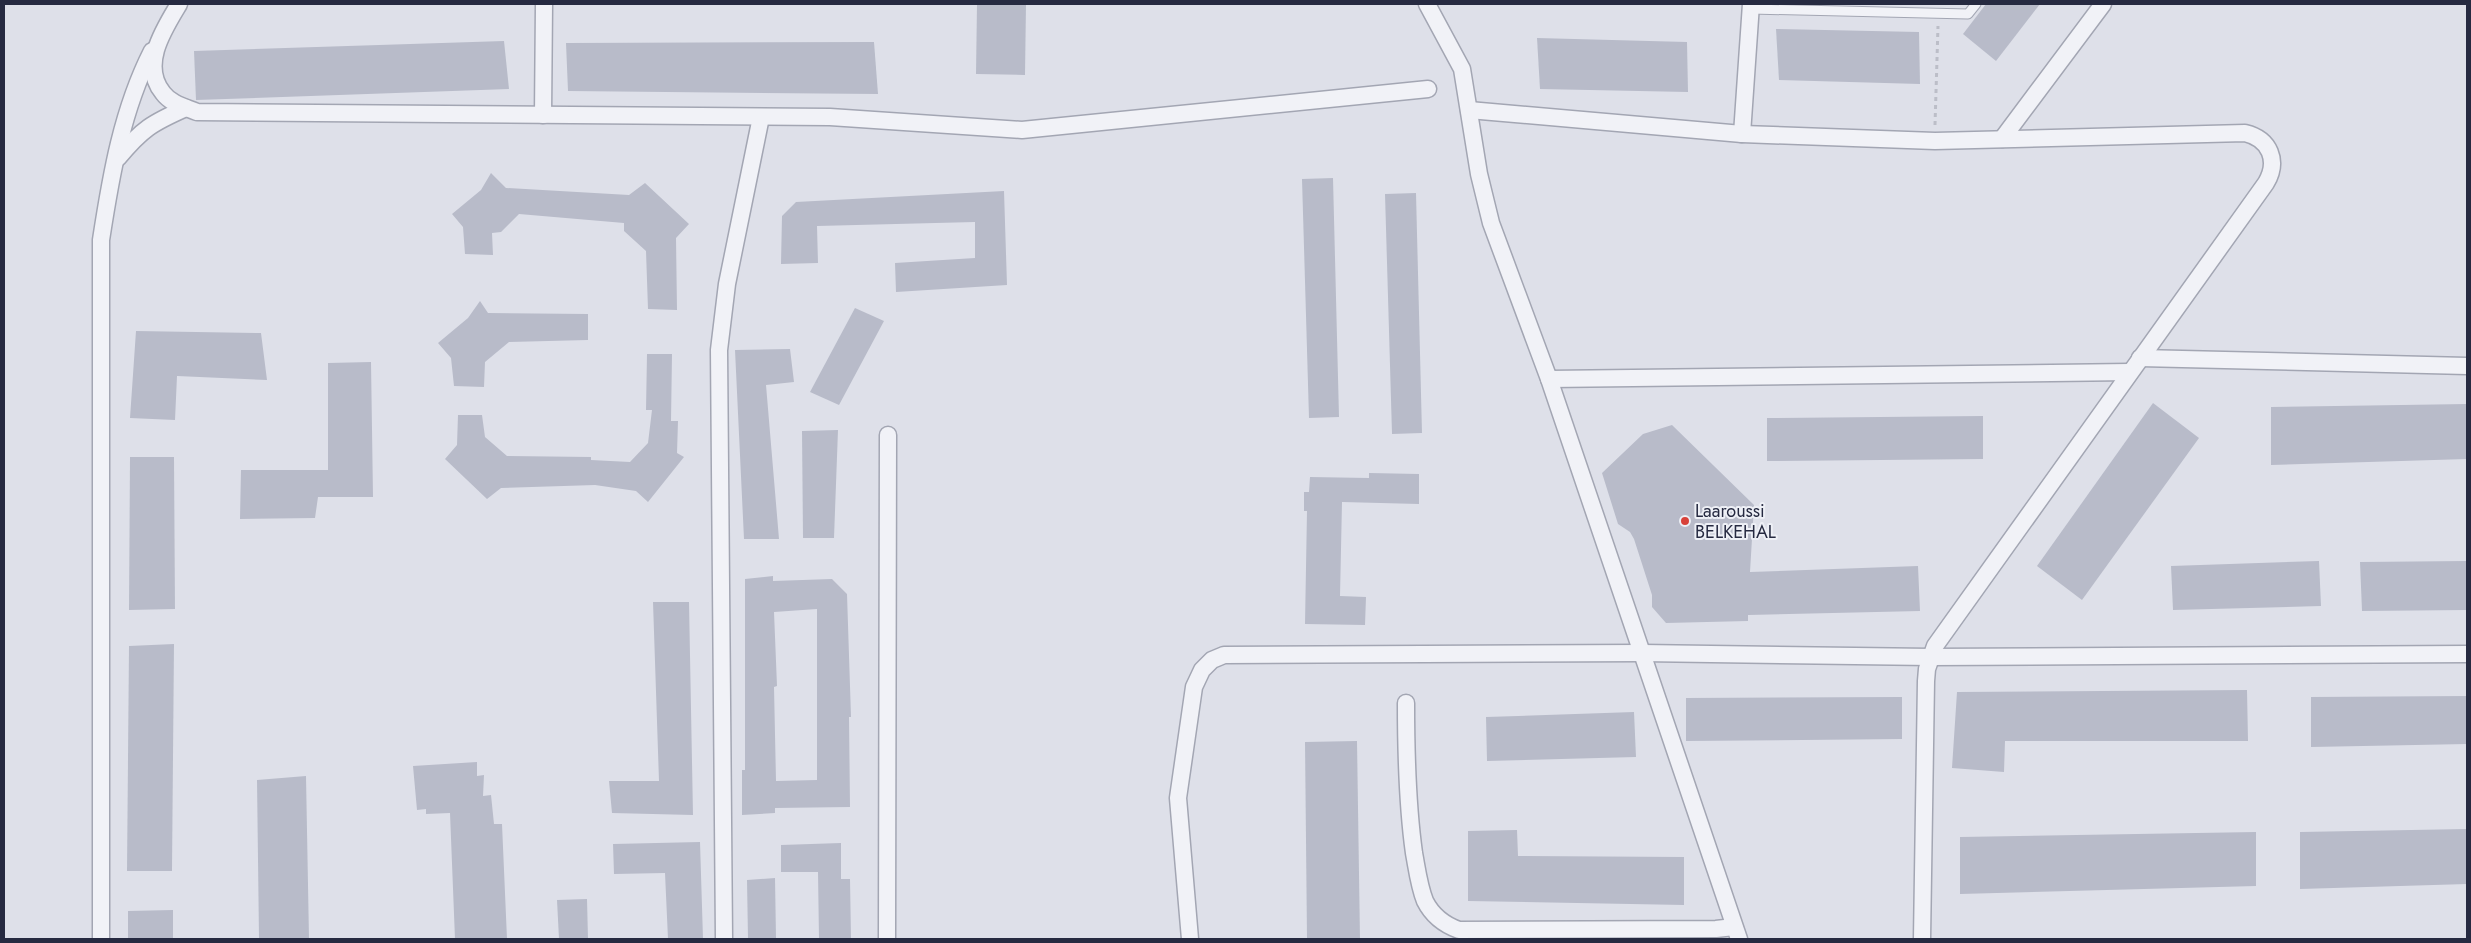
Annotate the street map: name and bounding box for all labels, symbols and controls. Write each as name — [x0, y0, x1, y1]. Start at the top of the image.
place label: Laaroussi BELKEHAL — [1695, 498, 1776, 545]
marker: Laaroussi BELKEHAL — [1679, 515, 1691, 527]

